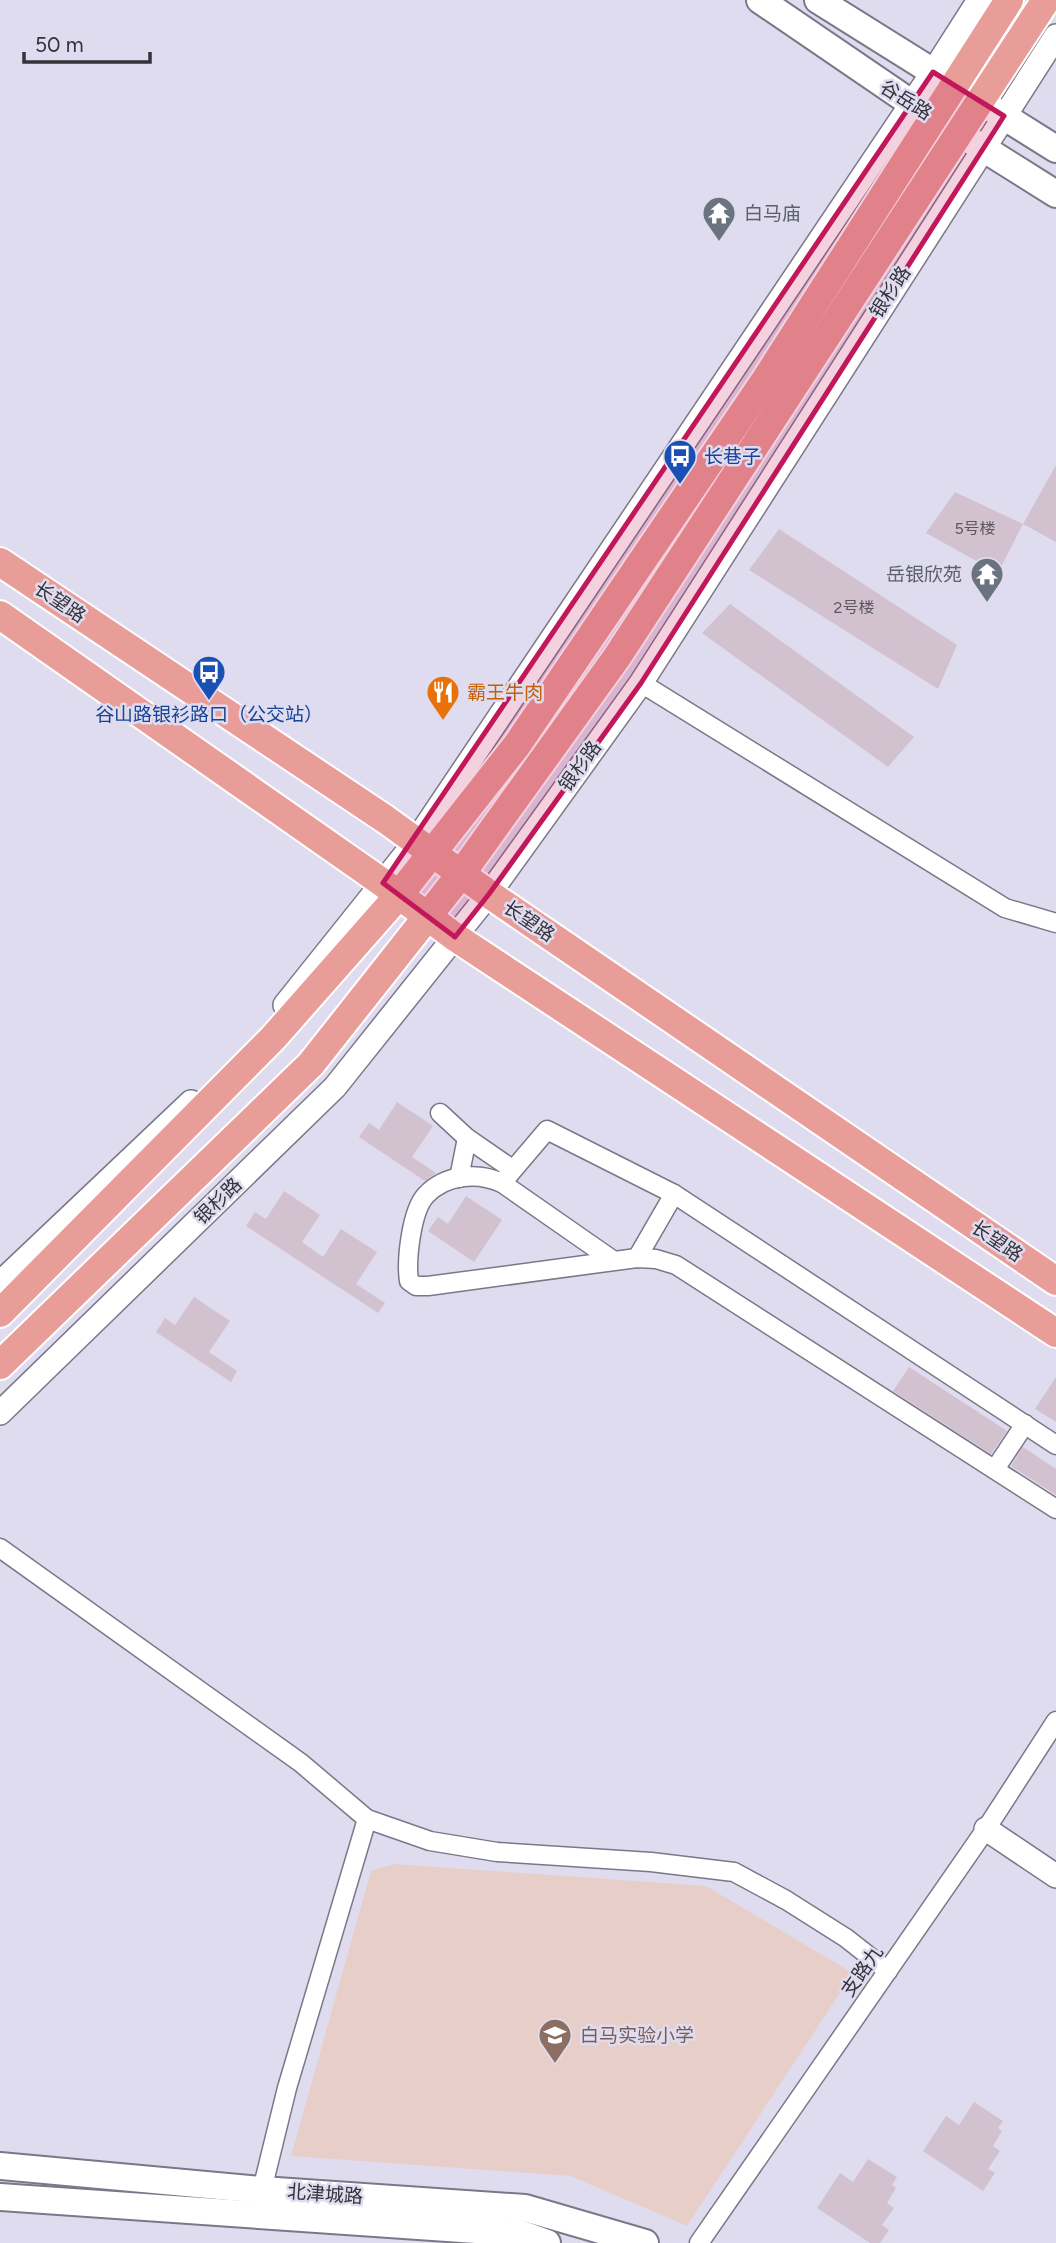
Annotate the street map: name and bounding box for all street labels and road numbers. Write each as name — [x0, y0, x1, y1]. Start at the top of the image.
street label: 谷岳路 — [876, 75, 936, 125]
street label: 银杉路 — [865, 262, 915, 322]
street label: 长望路 — [30, 577, 90, 627]
street label: 银杉路 — [554, 736, 606, 796]
street label: 长望路 — [499, 896, 559, 946]
street label: 银杉路 — [190, 1173, 246, 1229]
street label: 长望路 — [967, 1216, 1027, 1266]
street label: 支路九 — [836, 1941, 888, 2001]
street label: 北津城路 — [286, 2180, 364, 2208]

